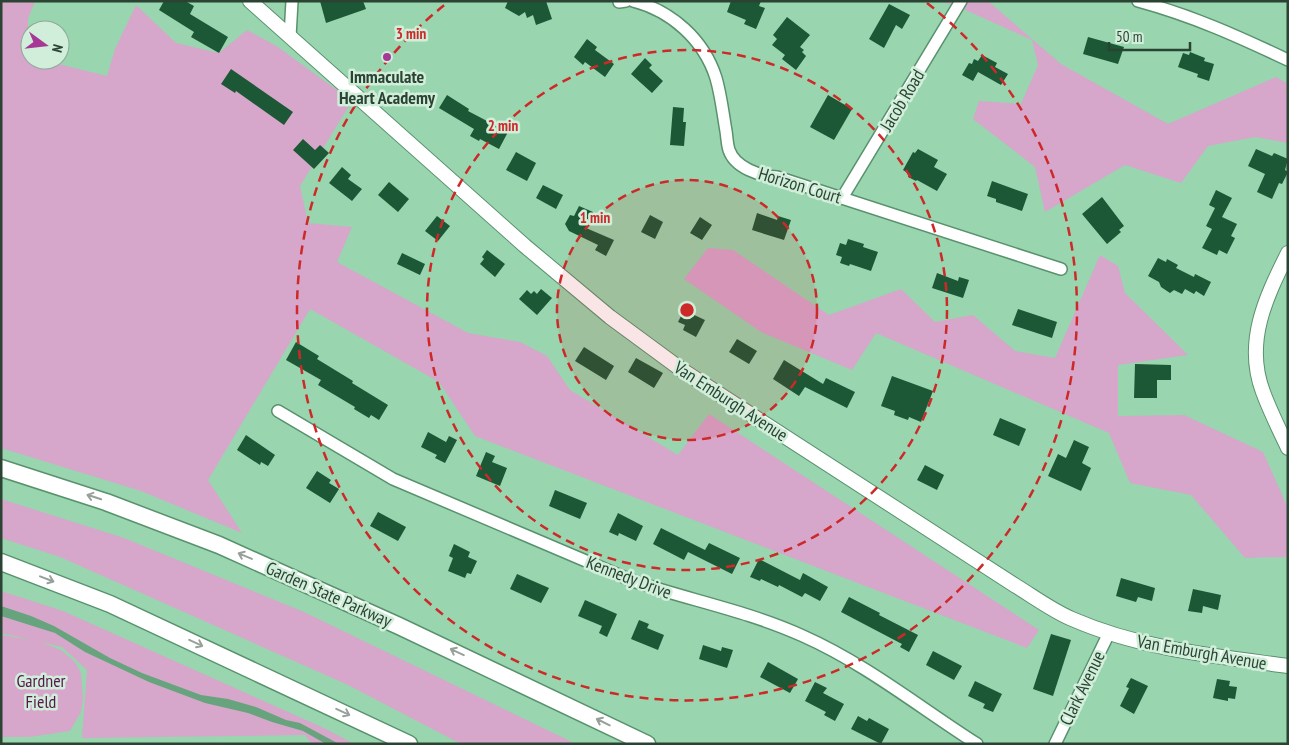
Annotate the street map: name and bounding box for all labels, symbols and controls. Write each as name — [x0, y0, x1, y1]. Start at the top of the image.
north arrow — [20, 20, 70, 70]
scale bar — [1109, 20, 1190, 52]
text: 3 min — [396, 24, 426, 43]
text: 50 m — [1116, 27, 1142, 46]
text: N — [48, 42, 67, 54]
marker: Immaculate Heart Academy — [381, 51, 393, 63]
place label: Immaculate Heart Academy — [339, 65, 436, 109]
street label: Jacob Road — [874, 65, 929, 136]
text: 2 min — [488, 116, 518, 135]
street label: Horizon Court — [756, 161, 844, 209]
text: 1 min — [580, 208, 610, 227]
centre of rings — [678, 301, 696, 319]
street label: Van Emburgh Avenue — [669, 355, 792, 446]
one-way arrow — [86, 492, 102, 502]
street label: Kennedy Drive — [583, 550, 675, 604]
one-way arrow — [238, 551, 253, 561]
street label: Garden State Parkway — [263, 556, 396, 632]
one-way arrow — [39, 575, 54, 584]
street label: Van Emburgh Avenue — [1134, 629, 1269, 675]
one-way arrow — [188, 639, 203, 649]
one-way arrow — [450, 647, 465, 657]
street label: Clark Avenue — [1054, 647, 1110, 729]
park label: Gardner Field — [16, 669, 66, 713]
one-way arrow — [336, 707, 351, 717]
one-way arrow — [596, 717, 611, 726]

